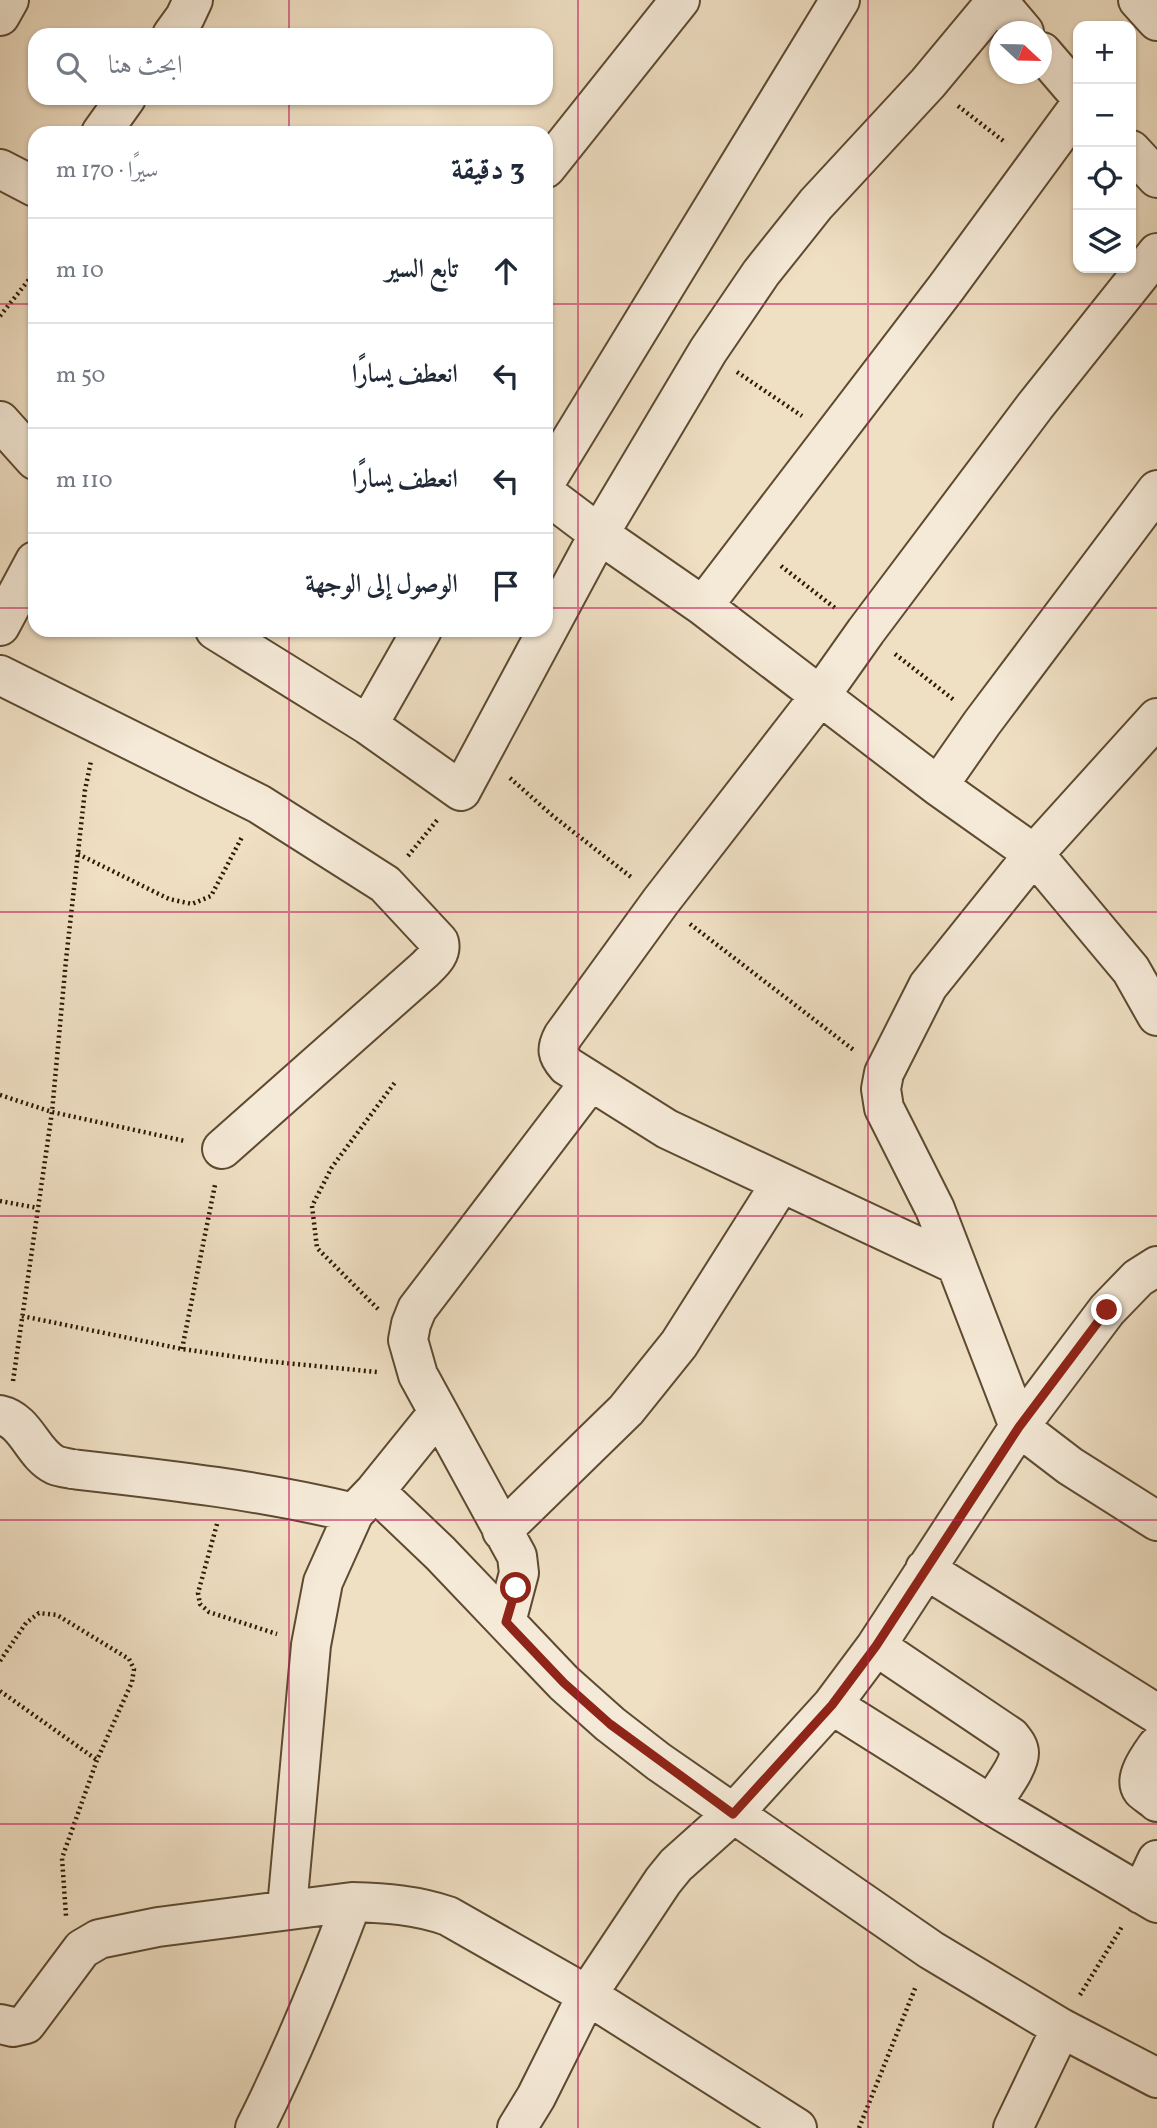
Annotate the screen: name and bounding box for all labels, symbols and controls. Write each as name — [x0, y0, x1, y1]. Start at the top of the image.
north arrow — [989, 21, 1052, 84]
map controls — [1073, 21, 1136, 273]
button: + — [1073, 21, 1136, 84]
search box — [28, 28, 553, 105]
icon: search — [52, 48, 90, 86]
text: ابحث هنا — [108, 48, 183, 84]
button: − — [1073, 84, 1136, 147]
button: locate — [1073, 147, 1136, 210]
text: 3 دقيقة — [451, 150, 525, 192]
text: سيرًا · 170 m — [56, 155, 158, 187]
button: layers — [1073, 210, 1136, 273]
text: تابع السير — [385, 252, 458, 288]
icon: ahead — [487, 252, 525, 290]
text: 10 m — [56, 255, 104, 287]
text: انعطف يسارًا — [352, 357, 458, 393]
icon: left — [487, 357, 525, 395]
text: 50 m — [56, 360, 105, 392]
text: انعطف يسارًا — [352, 462, 458, 498]
icon: left — [487, 462, 525, 500]
text: 110 m — [56, 465, 113, 497]
text: الوصول إلى الوجهة — [305, 567, 458, 603]
icon: arrive — [487, 567, 525, 605]
route end — [1091, 1294, 1122, 1325]
route start — [500, 1572, 531, 1603]

